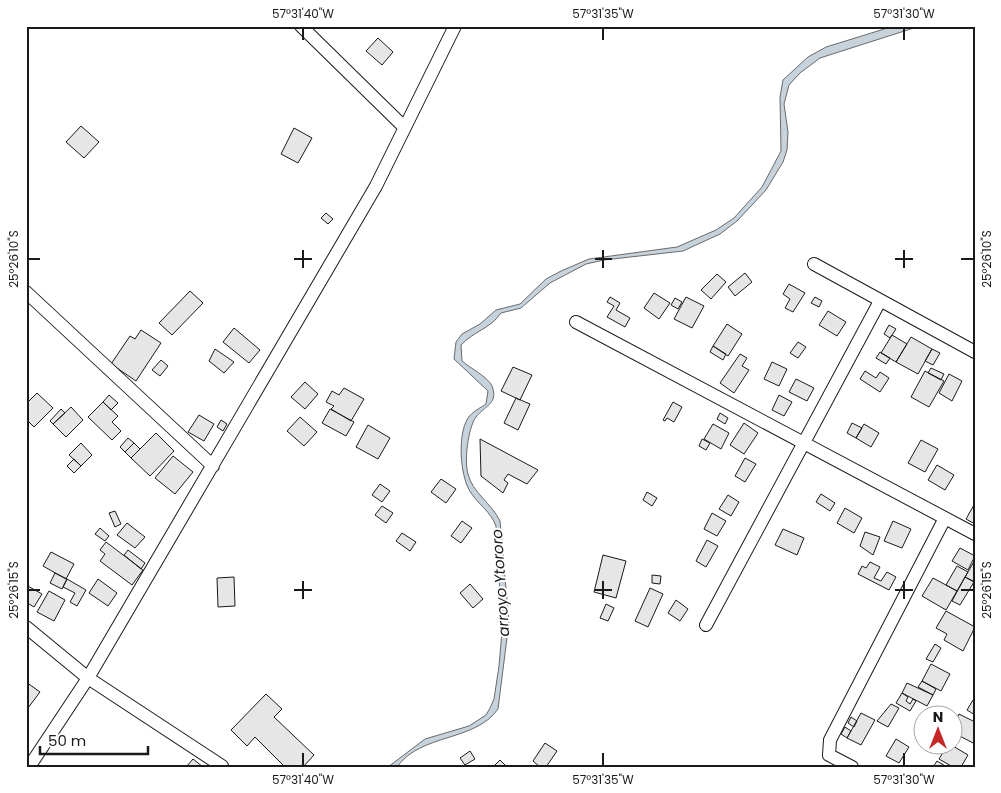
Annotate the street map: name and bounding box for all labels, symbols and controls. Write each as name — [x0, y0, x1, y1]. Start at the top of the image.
text: 57°31'40"W — [272, 5, 334, 22]
text: 57°31'35"W — [572, 5, 634, 22]
text: 57°31'30"W — [873, 5, 935, 22]
text: 25°26'10"S — [5, 230, 22, 288]
text: 25°26'10"S — [978, 230, 995, 288]
water label: arroyo Ytororo — [486, 529, 514, 637]
text: 25°26'15"S — [5, 561, 22, 619]
text: 25°26'15"S — [978, 561, 995, 619]
north arrow — [914, 706, 964, 756]
text: N — [933, 707, 943, 727]
scale bar — [40, 723, 148, 755]
text: 50 m — [48, 730, 86, 751]
text: 57°31'40"W — [272, 771, 334, 788]
text: 57°31'35"W — [572, 771, 634, 788]
text: 57°31'30"W — [873, 771, 935, 788]

